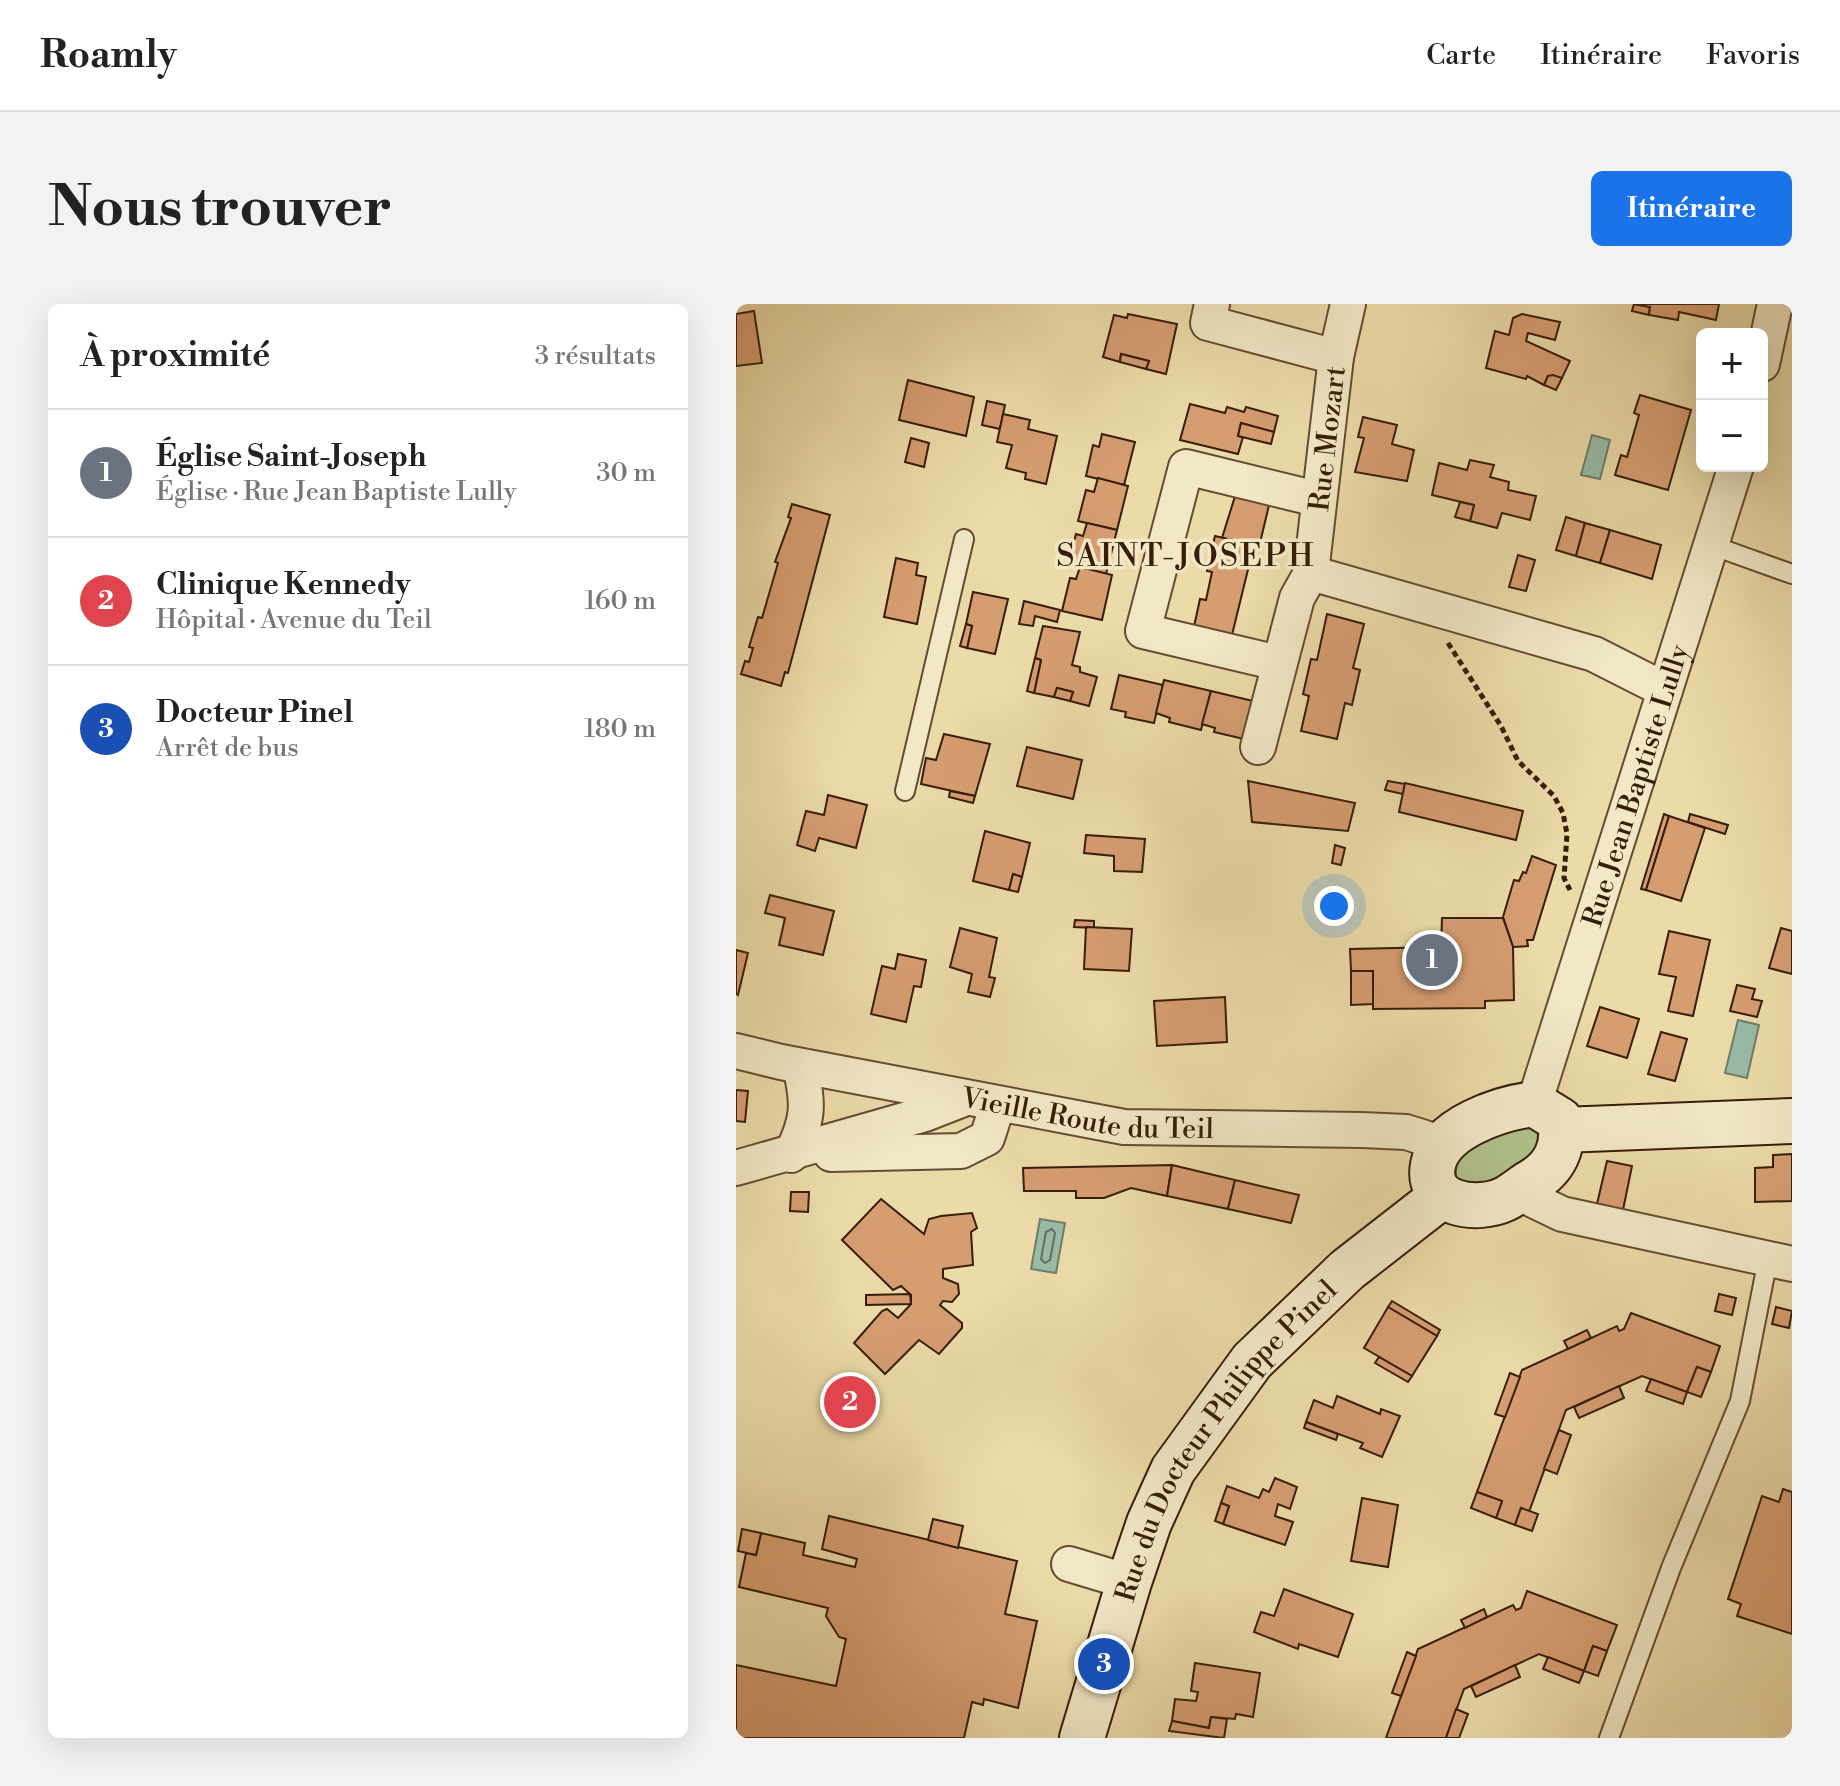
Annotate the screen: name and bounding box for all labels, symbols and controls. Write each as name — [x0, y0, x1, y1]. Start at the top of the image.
text: Roamly — [40, 32, 177, 79]
text: Carte — [1426, 38, 1496, 73]
text: Itinéraire — [1540, 38, 1662, 73]
text: Favoris — [1706, 38, 1800, 73]
button: Itinéraire — [1591, 171, 1792, 246]
text: Nous trouver — [48, 173, 392, 243]
map controls — [1696, 328, 1768, 472]
button: + — [1696, 328, 1768, 400]
text: À proximité — [80, 335, 270, 377]
text: 3 résultats — [535, 340, 656, 372]
street label: Rue Mozart — [1302, 364, 1354, 513]
button: − — [1696, 400, 1768, 472]
text: Église Saint-Joseph — [156, 438, 427, 476]
text: 1 — [100, 457, 112, 489]
text: 30 m — [596, 457, 656, 489]
text: Église · Rue Jean Baptiste Lully — [156, 476, 516, 508]
district label: SAINT-JOSEPH — [1056, 536, 1316, 576]
text: Clinique Kennedy — [156, 566, 411, 604]
text: 2 — [98, 585, 114, 617]
text: 160 m — [585, 585, 656, 617]
text: Hôpital · Avenue du Teil — [156, 604, 432, 636]
street label: Rue Jean Baptiste Lully — [1575, 640, 1697, 932]
text: Docteur Pinel — [156, 694, 353, 732]
text: 3 — [98, 713, 114, 745]
text: 180 m — [584, 713, 656, 745]
text: Arrêt de bus — [156, 732, 299, 764]
your location — [1314, 886, 1354, 926]
pin: 1 — [1406, 930, 1458, 990]
street label: Vieille Route du Teil — [958, 1080, 1214, 1147]
street label: Rue du Docteur Philippe Pinel — [1108, 1273, 1345, 1606]
pin: 2 — [824, 1372, 876, 1432]
pin: 3 — [1078, 1634, 1130, 1694]

